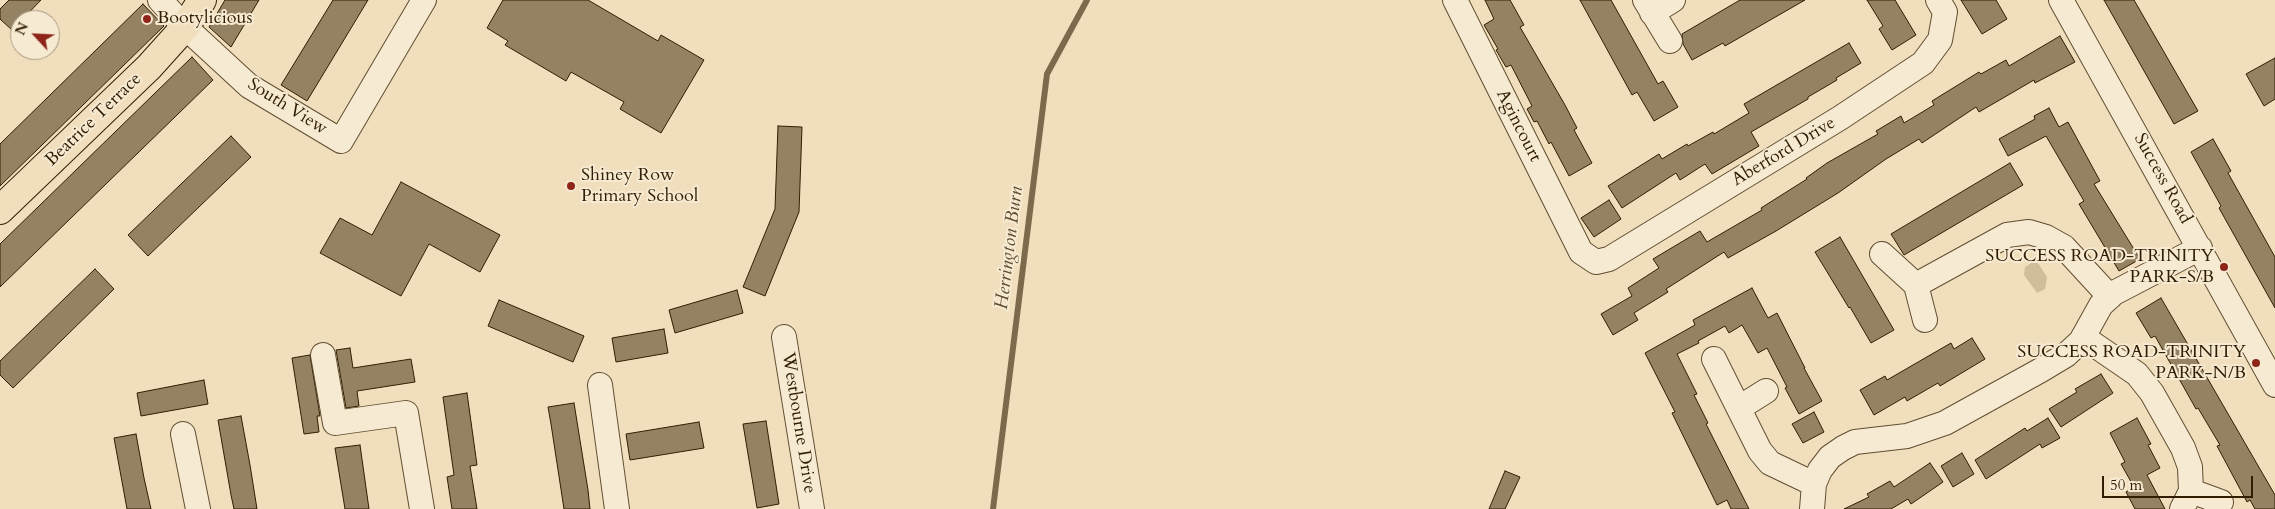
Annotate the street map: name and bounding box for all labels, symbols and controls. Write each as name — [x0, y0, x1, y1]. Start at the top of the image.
place label: Bootylicious — [157, 8, 252, 30]
north arrow — [10, 10, 60, 60]
marker: Bootylicious — [141, 13, 153, 25]
text: N — [11, 19, 33, 38]
street label: Beatrice Terrace — [41, 69, 147, 171]
street label: South View — [243, 74, 331, 140]
street label: Agincourt — [1491, 86, 1545, 166]
street label: Aberford Drive — [1728, 113, 1840, 191]
street label: Success Road — [2128, 130, 2196, 228]
place label: Shiney Row Primary School — [581, 165, 698, 208]
marker: Shiney Row Primary School — [565, 180, 577, 192]
water label: Herrington Burn — [991, 185, 1029, 311]
place label: SUCCESS ROAD-TRINITY PARK-S/B — [1985, 246, 2214, 288]
marker: SUCCESS ROAD-TRINITY PARK-S/B — [2218, 261, 2230, 273]
place label: SUCCESS ROAD-TRINITY PARK-N/B — [2017, 342, 2246, 384]
street label: Westbourne Drive — [776, 351, 820, 495]
marker: SUCCESS ROAD-TRINITY PARK-N/B — [2250, 357, 2262, 369]
scale bar — [2105, 466, 2256, 498]
text: 50 m — [2110, 475, 2142, 495]

